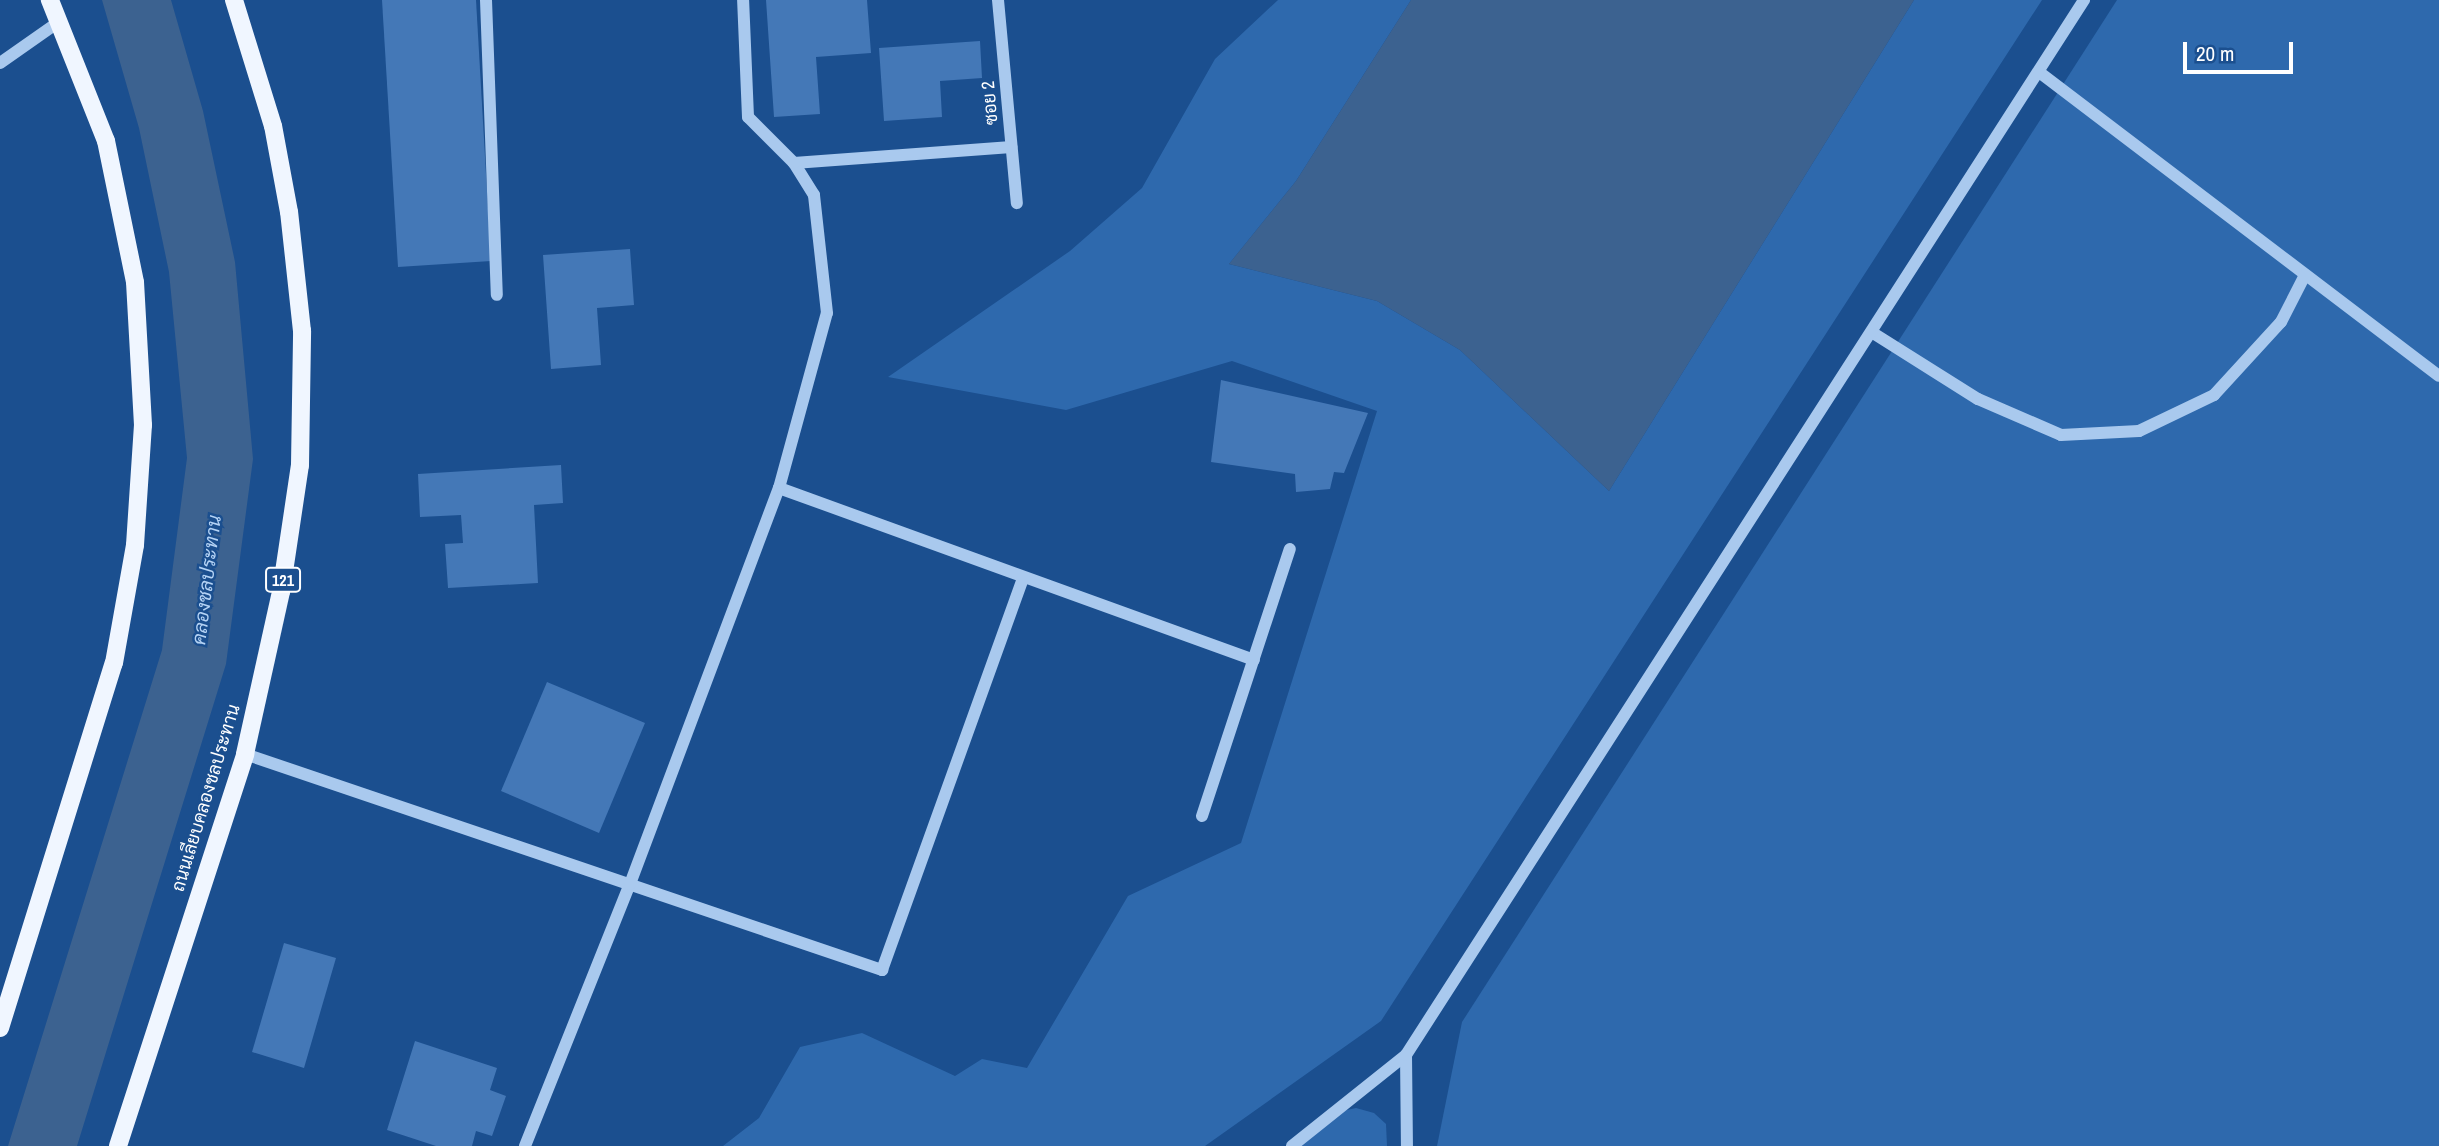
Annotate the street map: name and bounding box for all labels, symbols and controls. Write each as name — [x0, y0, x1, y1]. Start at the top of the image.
scale bar — [2187, 28, 2297, 72]
text: 20 m — [2196, 39, 2234, 68]
street label: ซอย 2 — [977, 80, 1003, 126]
water label: คลองชลประทาน — [188, 514, 226, 646]
road number: 121 — [264, 568, 302, 593]
street label: ถนนเลียบคลองชลประทาน — [167, 702, 245, 894]

